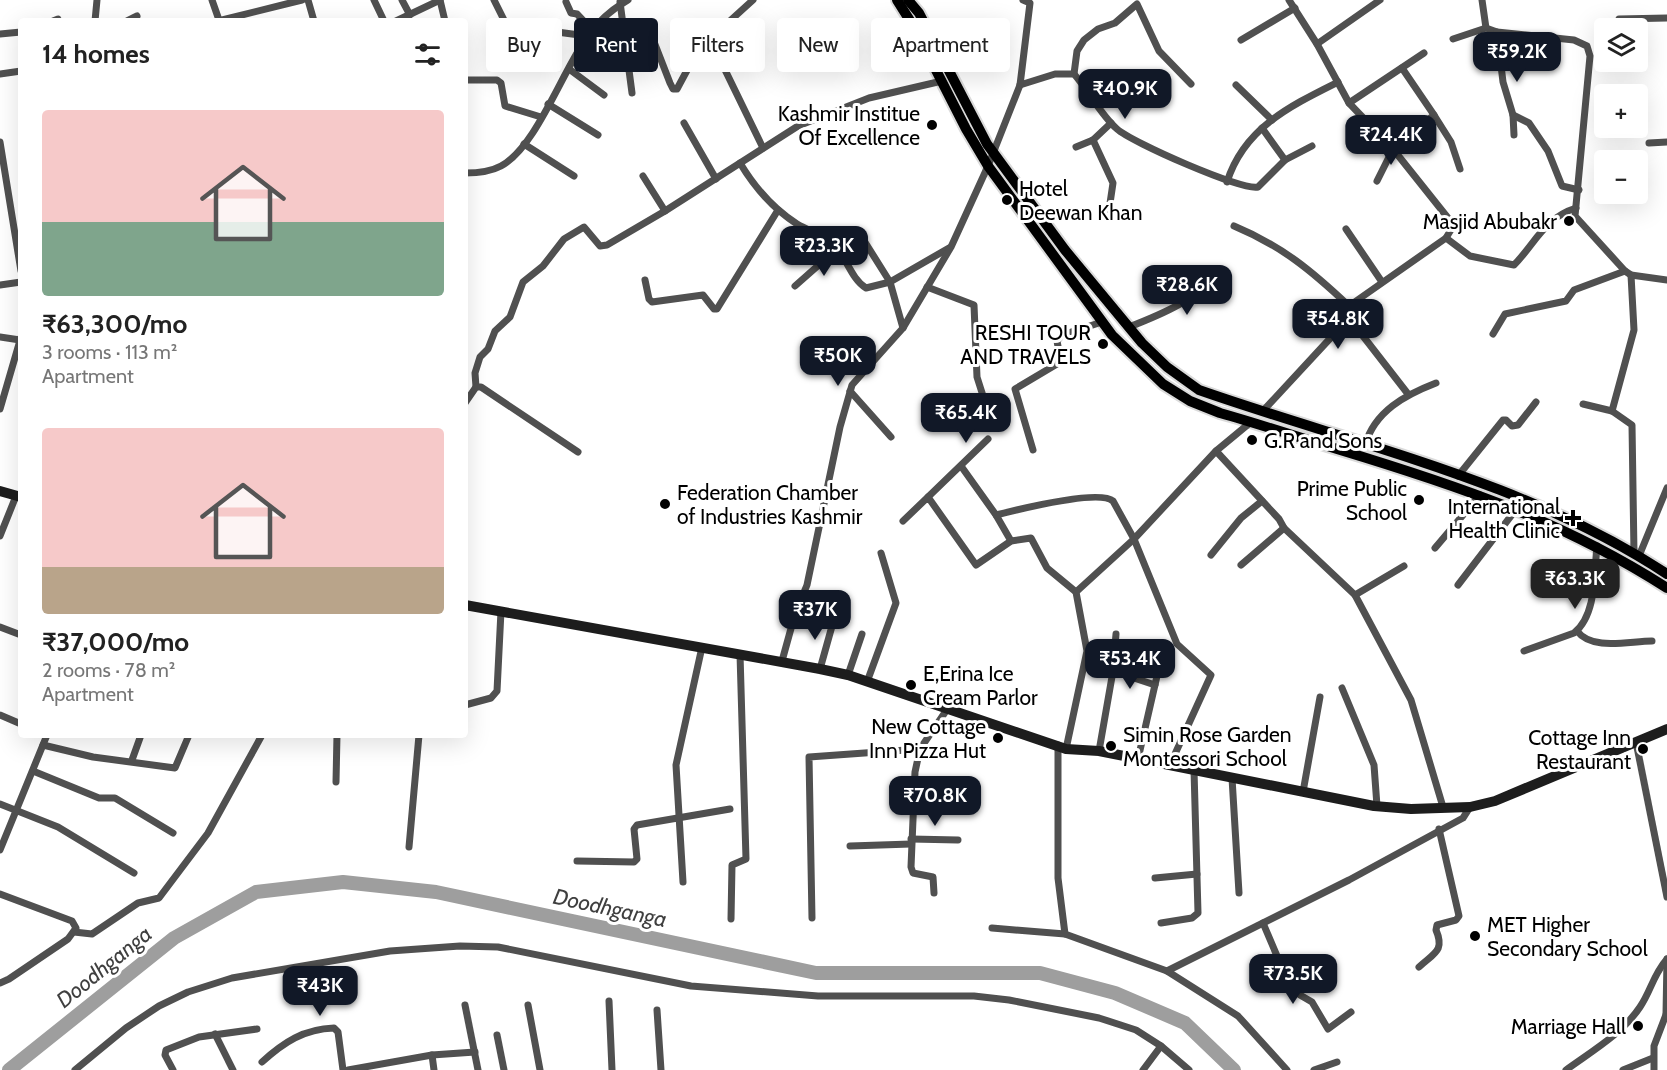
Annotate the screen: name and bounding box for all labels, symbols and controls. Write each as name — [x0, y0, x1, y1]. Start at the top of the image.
chip: Buy — [486, 18, 562, 72]
chip: Rent — [574, 18, 658, 72]
chip: Filters — [670, 18, 765, 72]
chip: New — [777, 18, 859, 72]
chip: Apartment — [871, 18, 1010, 72]
map controls — [1594, 18, 1648, 204]
button: layers — [1594, 18, 1648, 72]
pin: ₹59.2K — [1468, 32, 1566, 83]
text: 14 homes — [42, 38, 150, 70]
icon: filters — [411, 38, 444, 71]
text: ₹59.2K — [1487, 39, 1547, 63]
pin: ₹40.9K — [1076, 69, 1174, 120]
text: ₹40.9K — [1092, 76, 1158, 100]
button: + — [1594, 84, 1648, 138]
place label: Kashmir Institue Of Excellence — [778, 101, 920, 150]
pin: ₹24.4K — [1342, 115, 1440, 166]
marker: Kashmir Institue Of Excellence — [925, 118, 939, 132]
text: ₹24.4K — [1359, 122, 1423, 146]
icon: home — [189, 149, 297, 257]
button: − — [1594, 150, 1648, 204]
place label: Hotel Deewan Khan — [1019, 176, 1142, 225]
marker: Hotel Deewan Khan — [1000, 193, 1014, 207]
place label: Masjid Abubakr — [1423, 209, 1557, 235]
marker: Masjid Abubakr — [1562, 214, 1576, 228]
pin: ₹23.3K — [775, 226, 873, 277]
text: ₹23.3K — [794, 233, 854, 257]
pin: ₹28.6K — [1138, 265, 1236, 316]
text: ₹28.6K — [1156, 272, 1218, 296]
pin: ₹54.8K — [1289, 299, 1387, 350]
text: ₹54.8K — [1306, 306, 1370, 330]
text: ₹63,300/mo — [42, 308, 187, 340]
place label: RESHI TOUR AND TRAVELS — [960, 320, 1091, 369]
pin: ₹50K — [802, 336, 874, 387]
marker: RESHI TOUR AND TRAVELS — [1096, 337, 1110, 351]
text: 3 rooms · 113 m² — [42, 340, 178, 364]
text: ₹50K — [814, 343, 862, 367]
text: Apartment — [42, 364, 134, 388]
pin: ₹65.4K — [917, 393, 1015, 444]
text: ₹65.4K — [935, 400, 997, 424]
place label: G.R and Sons — [1264, 428, 1383, 453]
marker: G.R and Sons — [1245, 433, 1259, 447]
icon: home — [189, 467, 297, 575]
place label: Prime Public School — [1297, 476, 1407, 525]
place label: Federation Chamber of Industries Kashmir — [677, 480, 863, 529]
marker: Prime Public School — [1412, 493, 1426, 507]
place label: International Health Clinic — [1447, 494, 1560, 543]
marker: Federation Chamber of Industries Kashmir — [658, 497, 672, 511]
marker: International Health Clinic — [1564, 509, 1582, 527]
pin: ₹63.3K — [1526, 559, 1624, 610]
text: ₹63.3K — [1545, 566, 1605, 590]
pin: ₹37K — [779, 590, 851, 641]
text: ₹37K — [793, 597, 837, 621]
text: ₹37,000/mo — [42, 626, 189, 658]
pin: ₹53.4K — [1081, 639, 1179, 690]
text: ₹53.4K — [1099, 646, 1161, 670]
text: 2 rooms · 78 m² — [42, 658, 175, 682]
place label: E,Erina Ice Cream Parlor — [923, 661, 1038, 710]
marker: E,Erina Ice Cream Parlor — [904, 678, 918, 692]
text: Apartment — [42, 682, 134, 706]
place label: New Cottage Inn Pizza Hut — [869, 714, 986, 763]
place label: Simin Rose Garden Montessori School — [1123, 722, 1292, 771]
place label: Cottage Inn Restaurant — [1528, 725, 1631, 774]
marker: New Cottage Inn Pizza Hut — [991, 731, 1005, 745]
marker: Simin Rose Garden Montessori School — [1104, 739, 1118, 753]
marker: Cottage Inn Restaurant — [1636, 742, 1650, 756]
pin: ₹70.8K — [886, 776, 984, 827]
text: ₹70.8K — [903, 783, 967, 807]
water label: Doodhganga — [551, 883, 669, 933]
place label: MET Higher Secondary School — [1487, 912, 1648, 961]
water label: Doodhganga — [51, 920, 157, 1014]
marker: MET Higher Secondary School — [1468, 929, 1482, 943]
pin: ₹73.5K — [1244, 954, 1342, 1005]
text: ₹73.5K — [1263, 961, 1323, 985]
pin: ₹43K — [284, 966, 356, 1017]
text: ₹43K — [297, 973, 343, 997]
place label: Marriage Hall — [1511, 1014, 1626, 1039]
marker: Marriage Hall — [1631, 1019, 1645, 1033]

